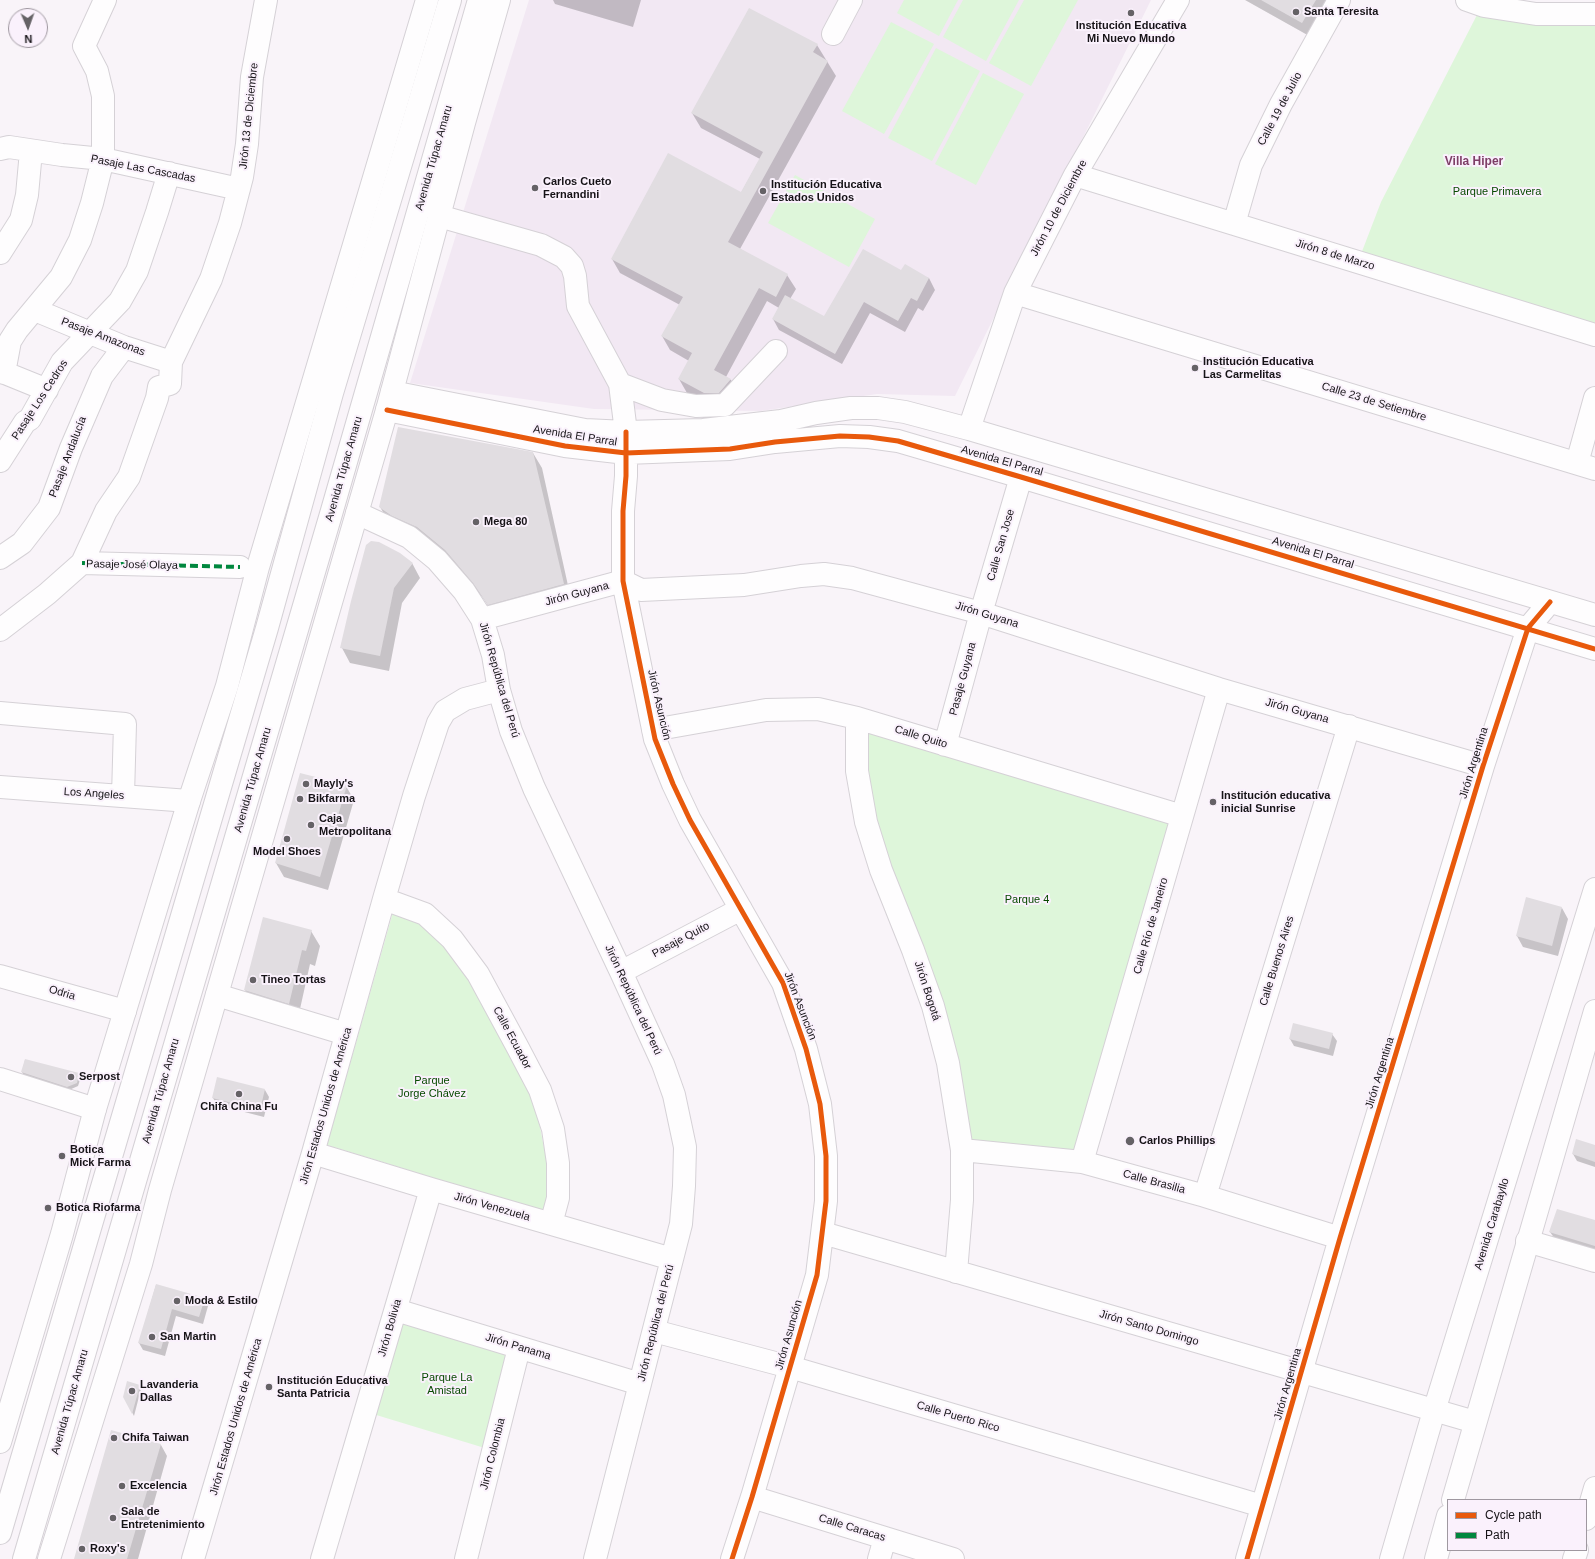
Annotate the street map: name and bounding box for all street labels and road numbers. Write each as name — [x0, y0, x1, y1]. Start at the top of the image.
street label: Jirón 13 de Diciembre — [237, 62, 261, 170]
street label: Calle 19 de Julio — [1255, 70, 1305, 148]
street label: Avenida Túpac Amaru — [413, 104, 455, 212]
street label: Pasaje Las Cascadas — [90, 152, 196, 186]
street label: Jirón 10 de Diciembre — [1028, 158, 1090, 258]
street label: Jirón 8 de Marzo — [1294, 237, 1376, 273]
street label: Pasaje Amazonas — [59, 315, 147, 359]
street label: Pasaje Los Cedros — [9, 357, 71, 443]
street label: Calle 23 de Setiembre — [1320, 380, 1428, 424]
street label: Pasaje Andalucía — [46, 415, 90, 499]
street label: Avenida Túpac Amaru — [323, 415, 365, 523]
street label: Avenida El Parral — [532, 423, 618, 449]
street label: Avenida El Parral — [959, 443, 1045, 479]
street label: Calle San Jose — [984, 508, 1018, 582]
street label: Avenida El Parral — [1271, 534, 1355, 572]
street label: Pasaje José Olaya — [86, 558, 178, 572]
street label: Jirón Guyana — [544, 579, 610, 609]
street label: Jirón Guyana — [954, 599, 1020, 631]
street label: Jirón República del Perú — [476, 621, 522, 739]
street label: Pasaje Guyana — [947, 641, 979, 717]
street label: Jirón Asunción — [644, 668, 674, 742]
street label: Jirón Guyana — [1264, 696, 1330, 726]
street label: Calle Quito — [893, 723, 949, 751]
street label: Avenida Túpac Amaru — [232, 726, 274, 834]
street label: Jirón Argentina — [1457, 726, 1491, 800]
street label: Los Angeles — [63, 785, 125, 803]
street label: Calle Río de Janeiro — [1131, 876, 1171, 976]
street label: Calle Buenos Aires — [1257, 914, 1297, 1008]
street label: Pasaje Quito — [650, 919, 712, 961]
street label: Jirón República del Perú — [602, 943, 664, 1057]
street label: Jirón Bogotá — [911, 960, 943, 1022]
street label: Jirón Asunción — [781, 970, 819, 1042]
street label: Odria — [47, 983, 77, 1003]
street label: Calle Ecuador — [490, 1004, 534, 1072]
street label: Jirón Estados Unidos de América — [297, 1026, 355, 1186]
street label: Jirón Argentina — [1363, 1036, 1397, 1110]
street label: Avenida Túpac Amaru — [140, 1037, 182, 1145]
street label: Calle Brasilia — [1121, 1167, 1187, 1197]
street label: Avenida Carabayllo — [1472, 1177, 1512, 1271]
street label: Jirón Venezuela — [453, 1190, 531, 1224]
street label: Jirón República del Perú — [635, 1263, 677, 1383]
street label: Jirón Bolivia — [375, 1298, 405, 1358]
street label: Jirón Asunción — [773, 1299, 805, 1371]
street label: Jirón Santo Domingo — [1098, 1307, 1200, 1349]
street label: Jirón Panama — [484, 1331, 552, 1363]
street label: Jirón Estados Unidos de América — [207, 1337, 265, 1497]
street label: Jirón Argentina — [1271, 1347, 1305, 1421]
street label: Avenida Túpac Amaru — [49, 1348, 91, 1456]
street label: Calle Puerto Rico — [915, 1399, 1001, 1435]
street label: Jirón Colombia — [478, 1417, 508, 1491]
street label: Calle Caracas — [817, 1512, 887, 1544]

